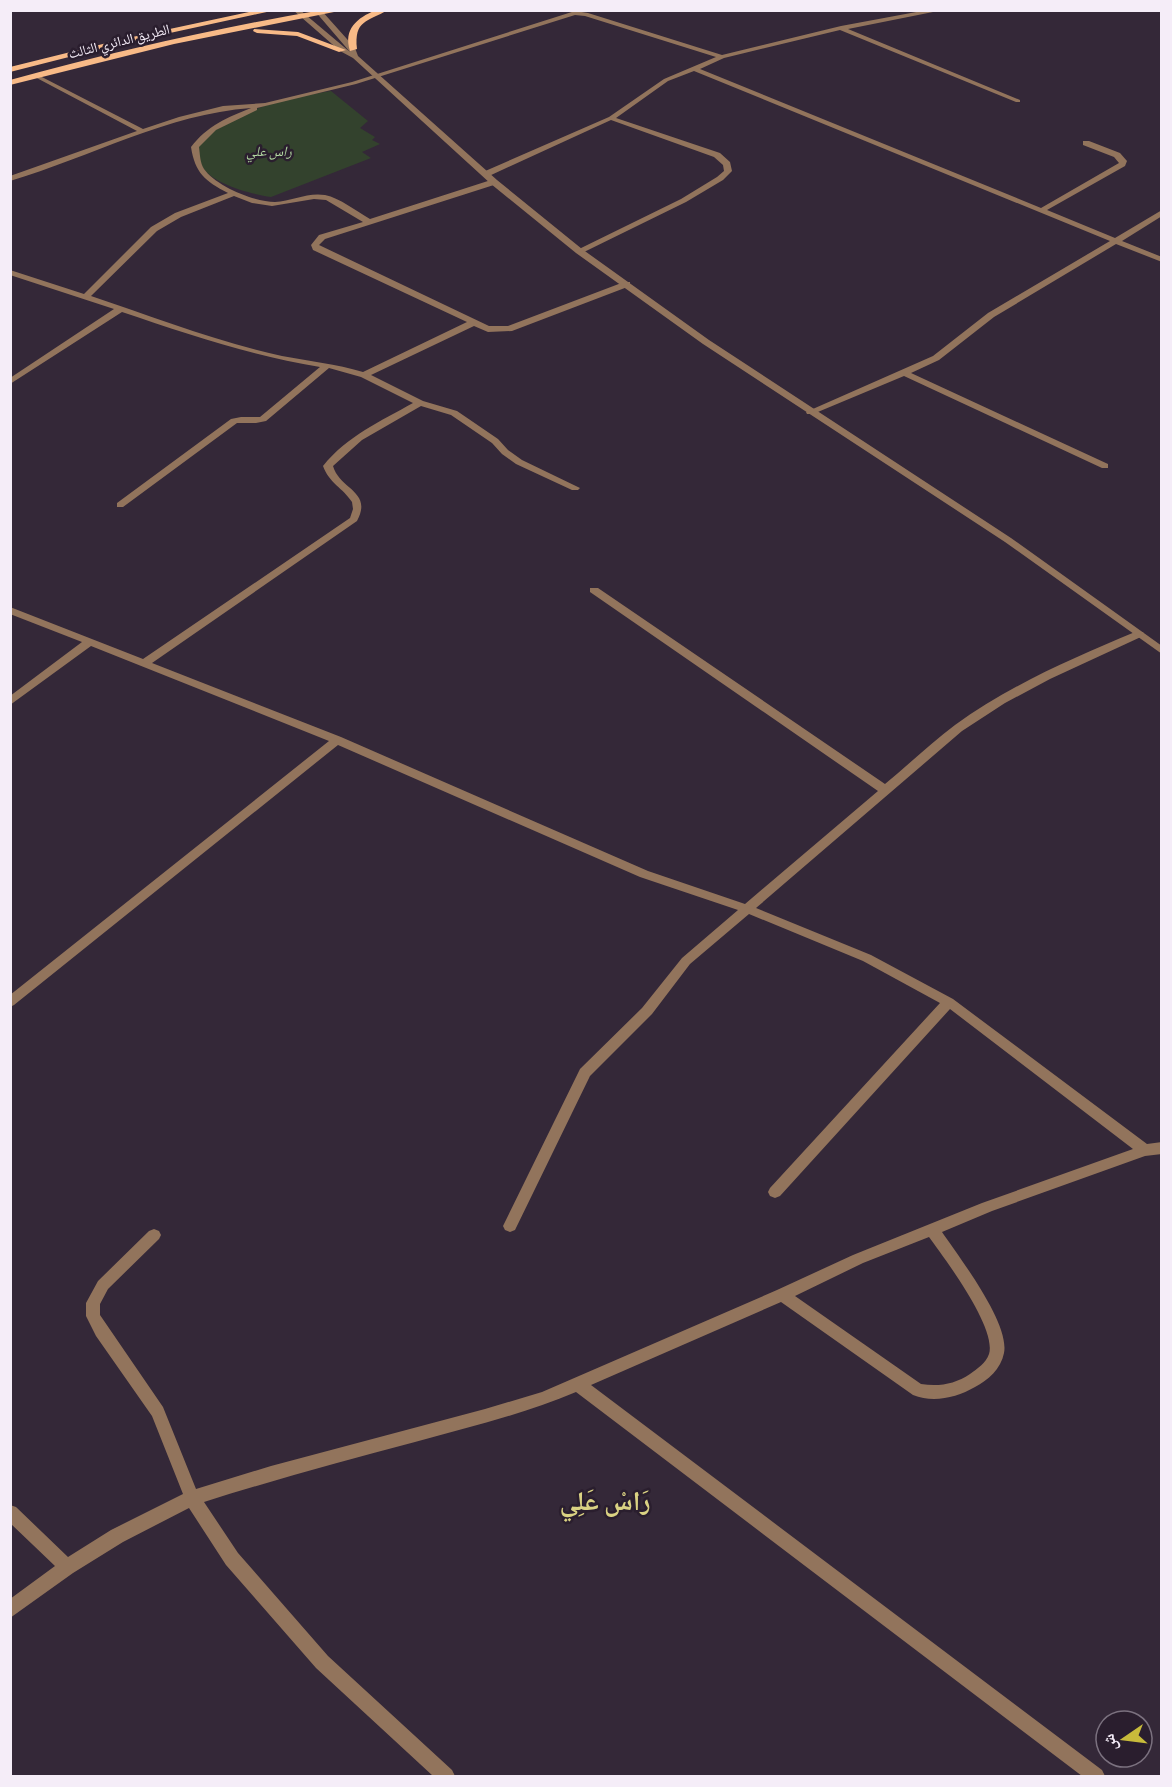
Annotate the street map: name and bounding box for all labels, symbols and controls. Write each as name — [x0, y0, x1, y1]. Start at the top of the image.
street label: الطريق الدائري الثالث — [66, 18, 172, 65]
park label: راس علي — [246, 140, 292, 163]
district label: رَاسْ عَلِي — [559, 1478, 651, 1522]
north arrow — [1094, 1709, 1154, 1769]
text: ش — [1095, 1732, 1122, 1754]

